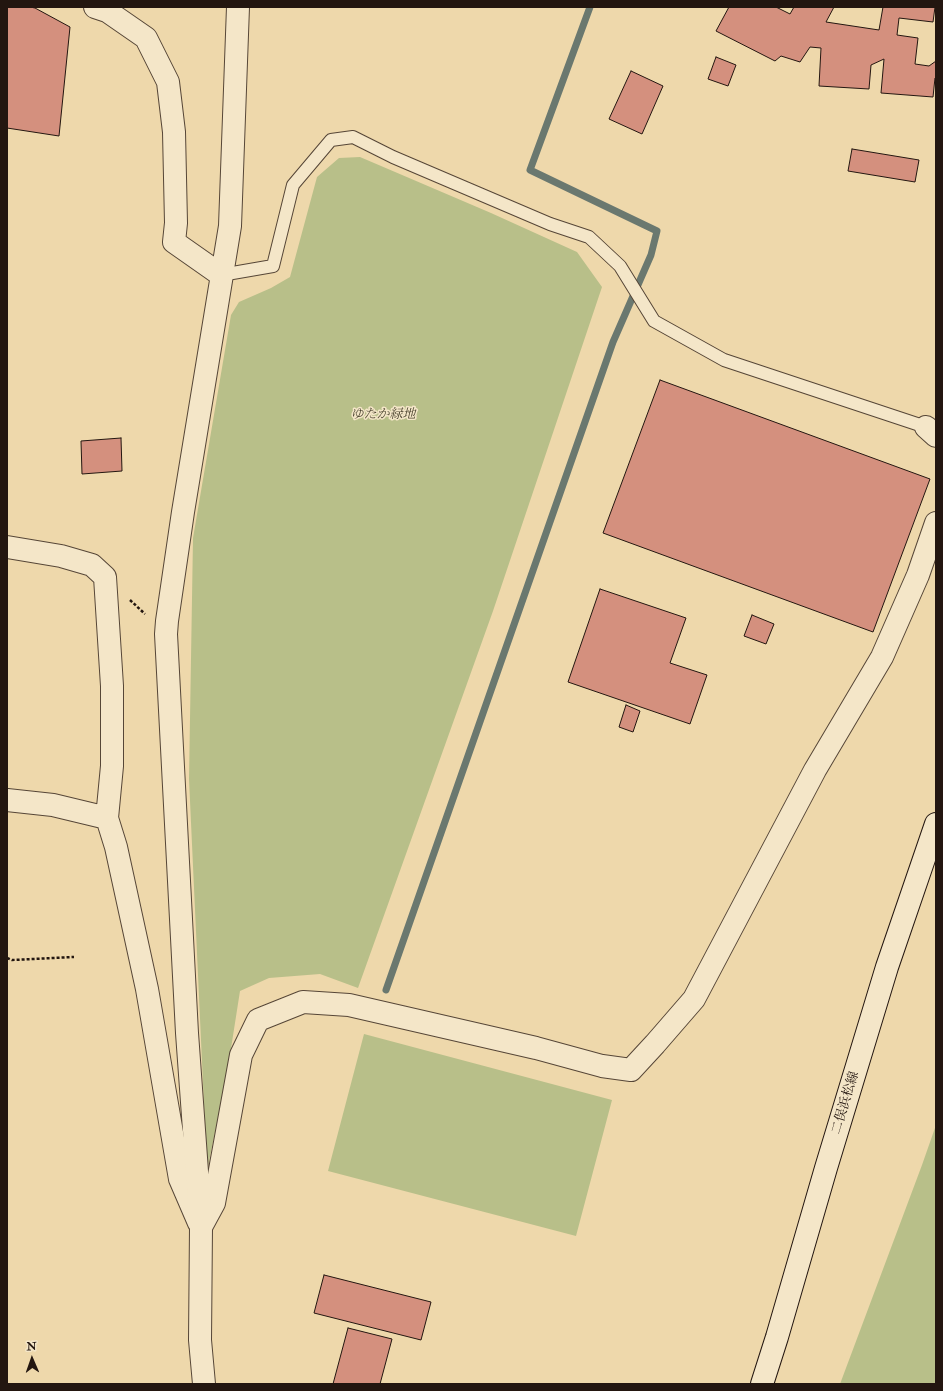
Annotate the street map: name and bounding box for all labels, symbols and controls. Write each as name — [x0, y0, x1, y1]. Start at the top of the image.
park label: ゆたか緑地 — [351, 407, 415, 423]
street label: 二俣浜松線 — [829, 1070, 863, 1136]
north arrow — [12, 1339, 52, 1379]
text: N — [26, 1340, 37, 1353]

